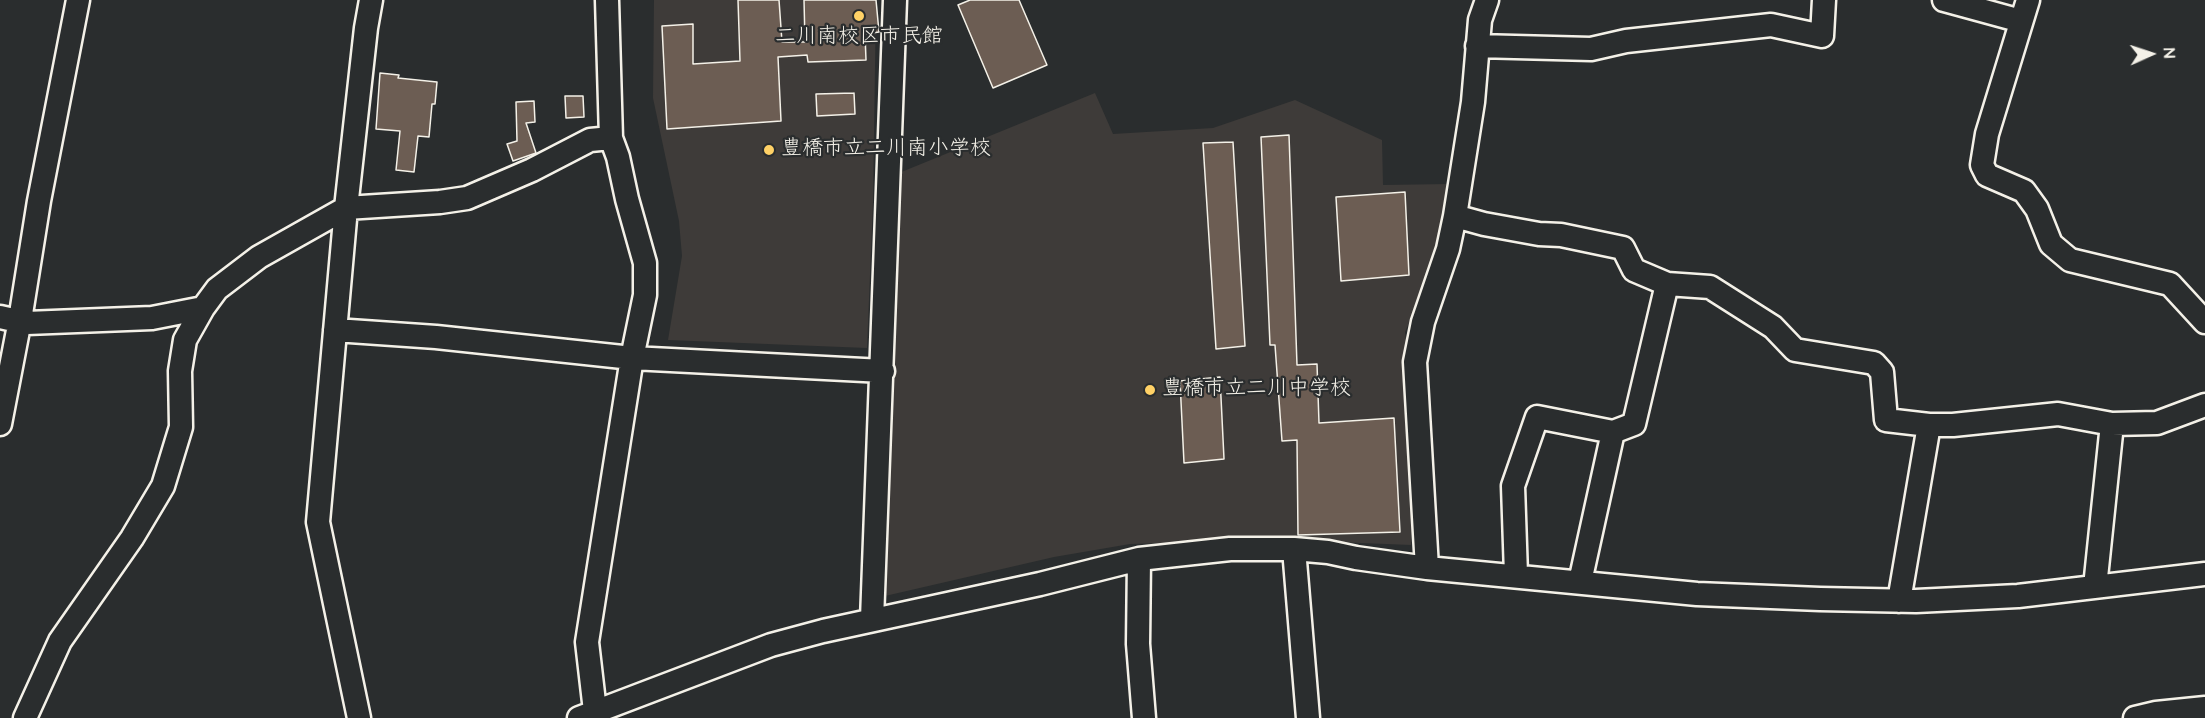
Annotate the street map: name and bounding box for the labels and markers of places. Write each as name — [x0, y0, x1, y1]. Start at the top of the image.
marker: 二川南校区市民館 — [852, 9, 866, 23]
place label: 二川南校区市民館 — [775, 25, 943, 51]
place label: 豊橋市立二川南小学校 — [781, 137, 991, 163]
marker: 豊橋市立二川南小学校 — [762, 143, 776, 157]
place label: 豊橋市立二川中学校 — [1162, 377, 1351, 403]
marker: 豊橋市立二川中学校 — [1143, 383, 1157, 397]

